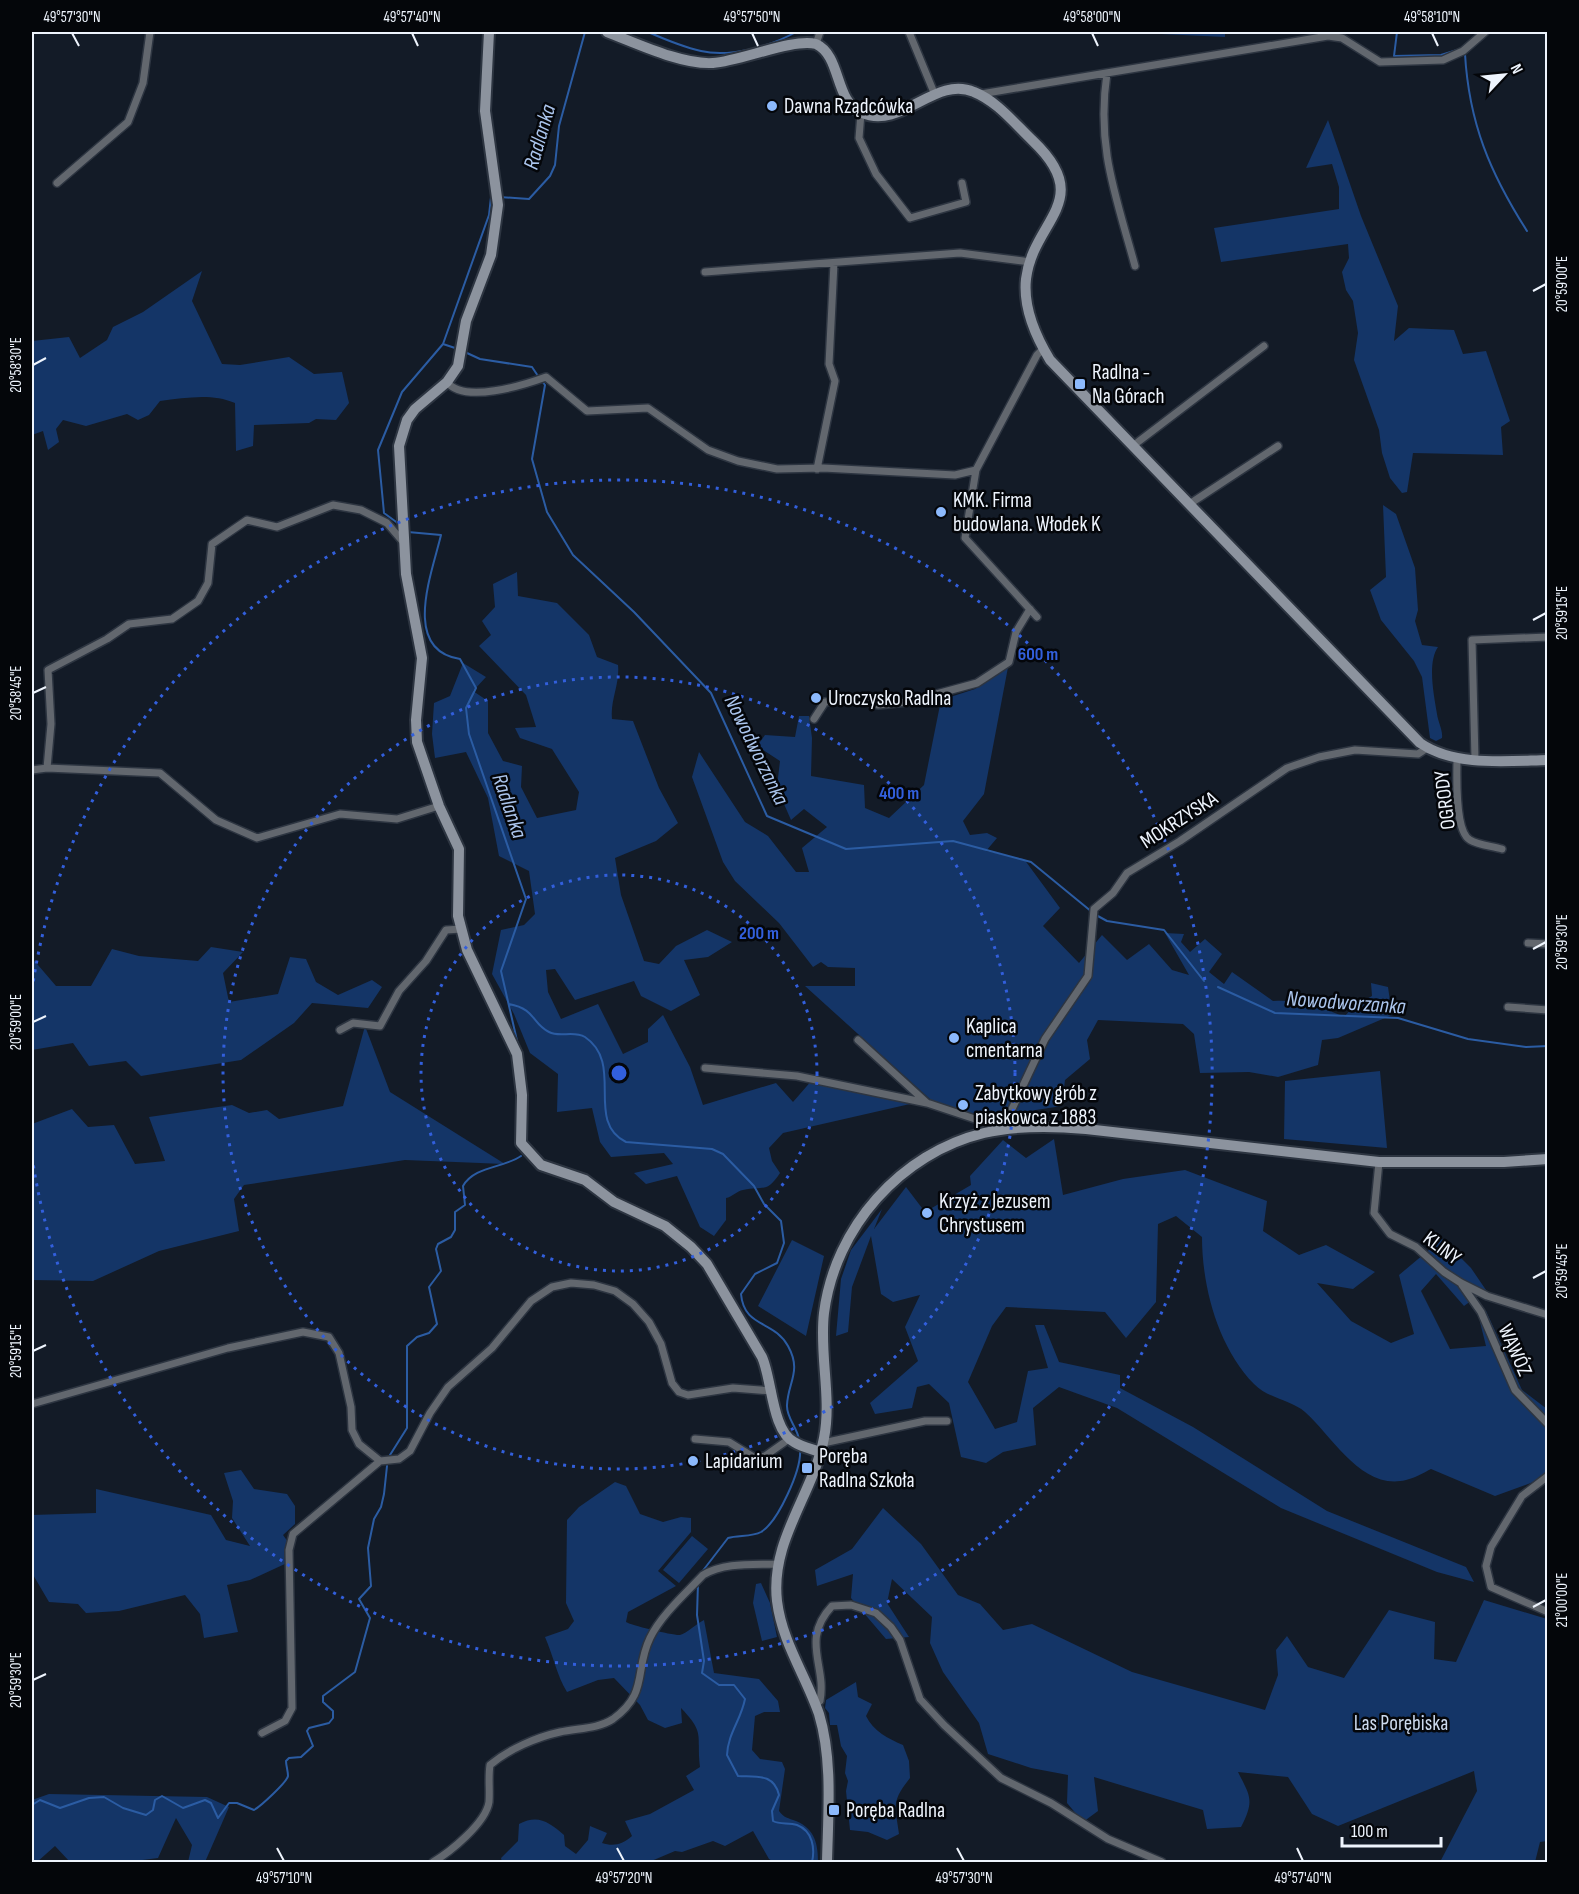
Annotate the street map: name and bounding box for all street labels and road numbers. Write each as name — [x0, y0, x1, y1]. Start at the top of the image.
street label: OGRODY — [1429, 769, 1461, 831]
street label: MOKRZYSKA — [1136, 785, 1223, 854]
street label: KLINY — [1418, 1226, 1466, 1270]
street label: WĄWÓZ — [1493, 1320, 1538, 1380]

